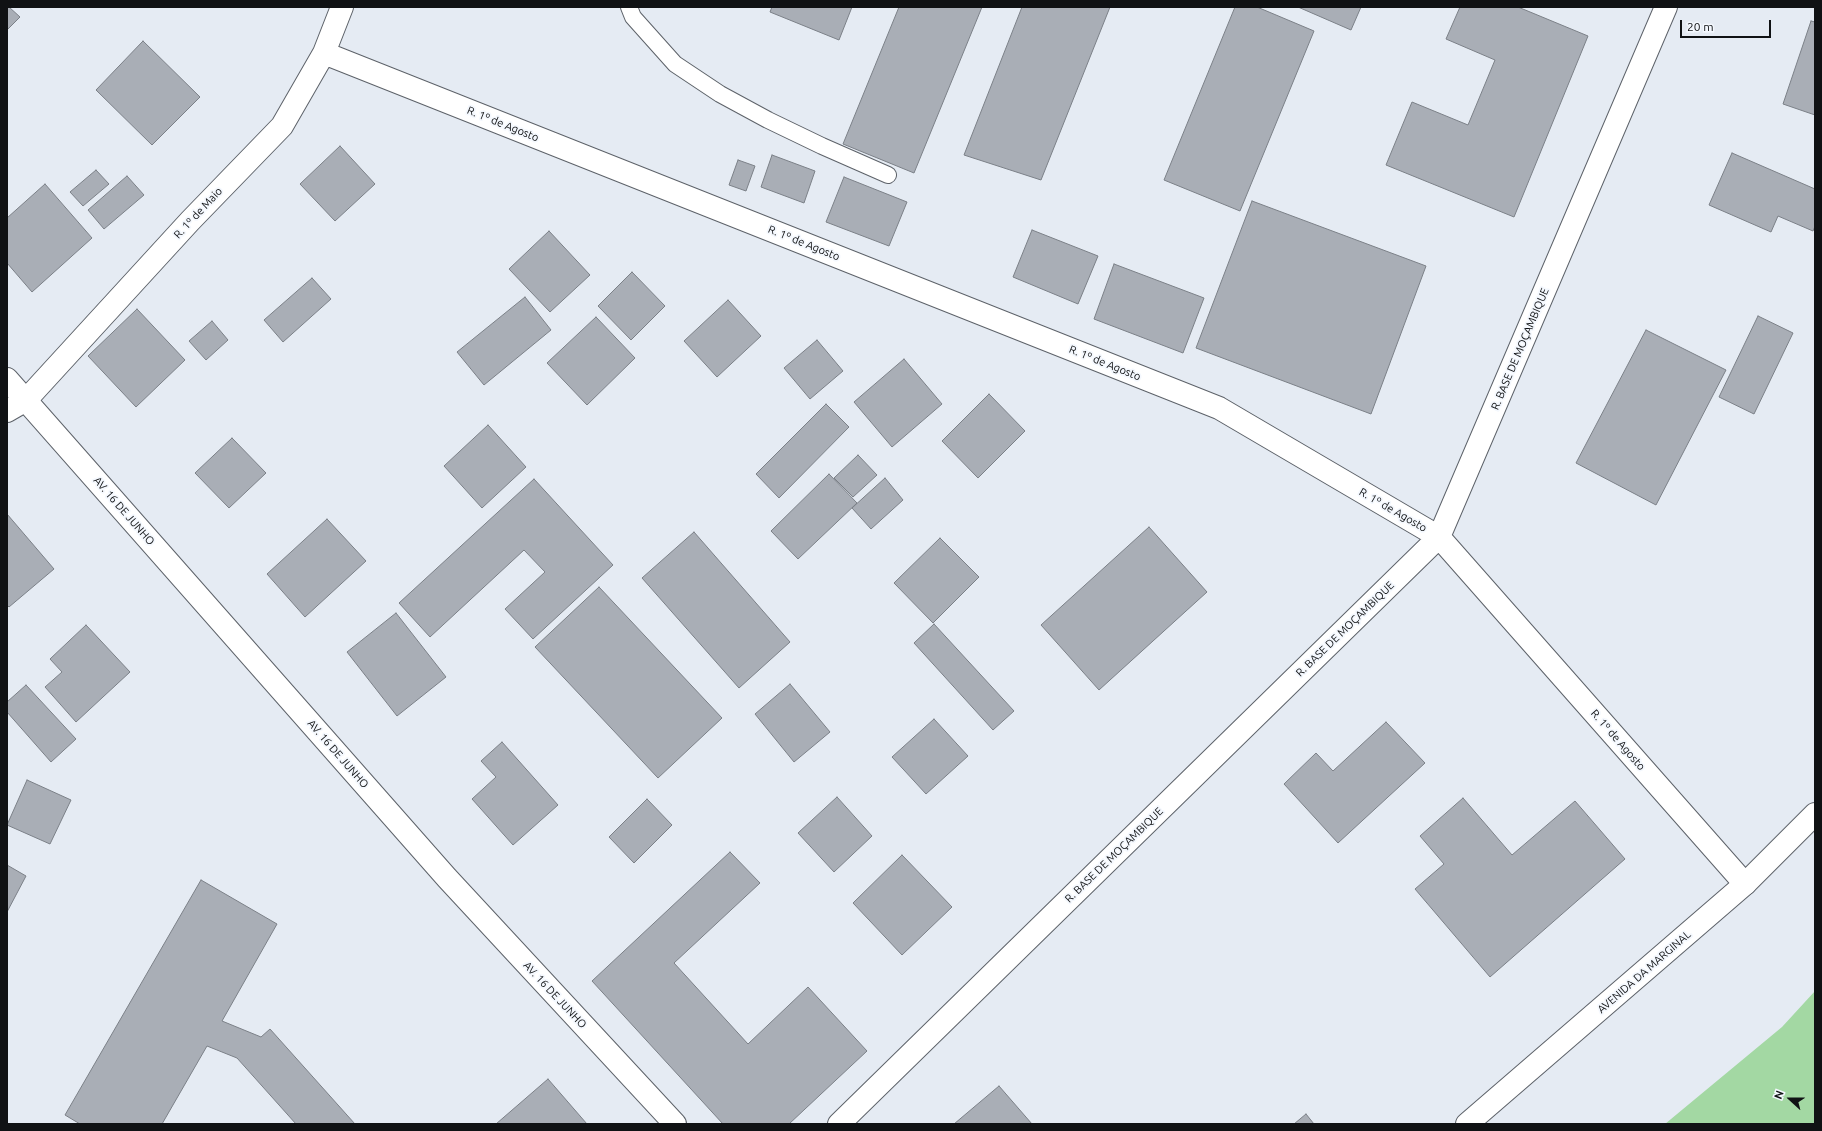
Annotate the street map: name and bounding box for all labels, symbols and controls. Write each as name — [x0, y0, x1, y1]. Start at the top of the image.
scale bar — [1682, 12, 1773, 38]
text: 20 m — [1687, 20, 1714, 33]
street label: R. 1º de Agosto — [465, 104, 541, 144]
street label: R. 1º de Maio — [171, 185, 225, 241]
street label: R. 1º de Agosto — [766, 223, 842, 263]
street label: R. BASE DE MOÇAMBIQUE — [1488, 286, 1552, 412]
street label: R. 1º de Agosto — [1067, 343, 1143, 383]
street label: AV. 16 DE JUNHO — [91, 474, 157, 548]
street label: R. 1º de Agosto — [1357, 485, 1429, 535]
street label: R. BASE DE MOÇAMBIQUE — [1293, 579, 1397, 679]
street label: R. 1º de Agosto — [1588, 707, 1648, 773]
street label: AV. 16 DE JUNHO — [305, 717, 371, 791]
street label: R. BASE DE MOÇAMBIQUE — [1062, 805, 1166, 905]
street label: AVENIDA DA MARGINAL — [1595, 928, 1693, 1016]
street label: AV. 16 DE JUNHO — [521, 959, 589, 1031]
north arrow — [1770, 1079, 1810, 1119]
text: N — [1772, 1089, 1786, 1101]

